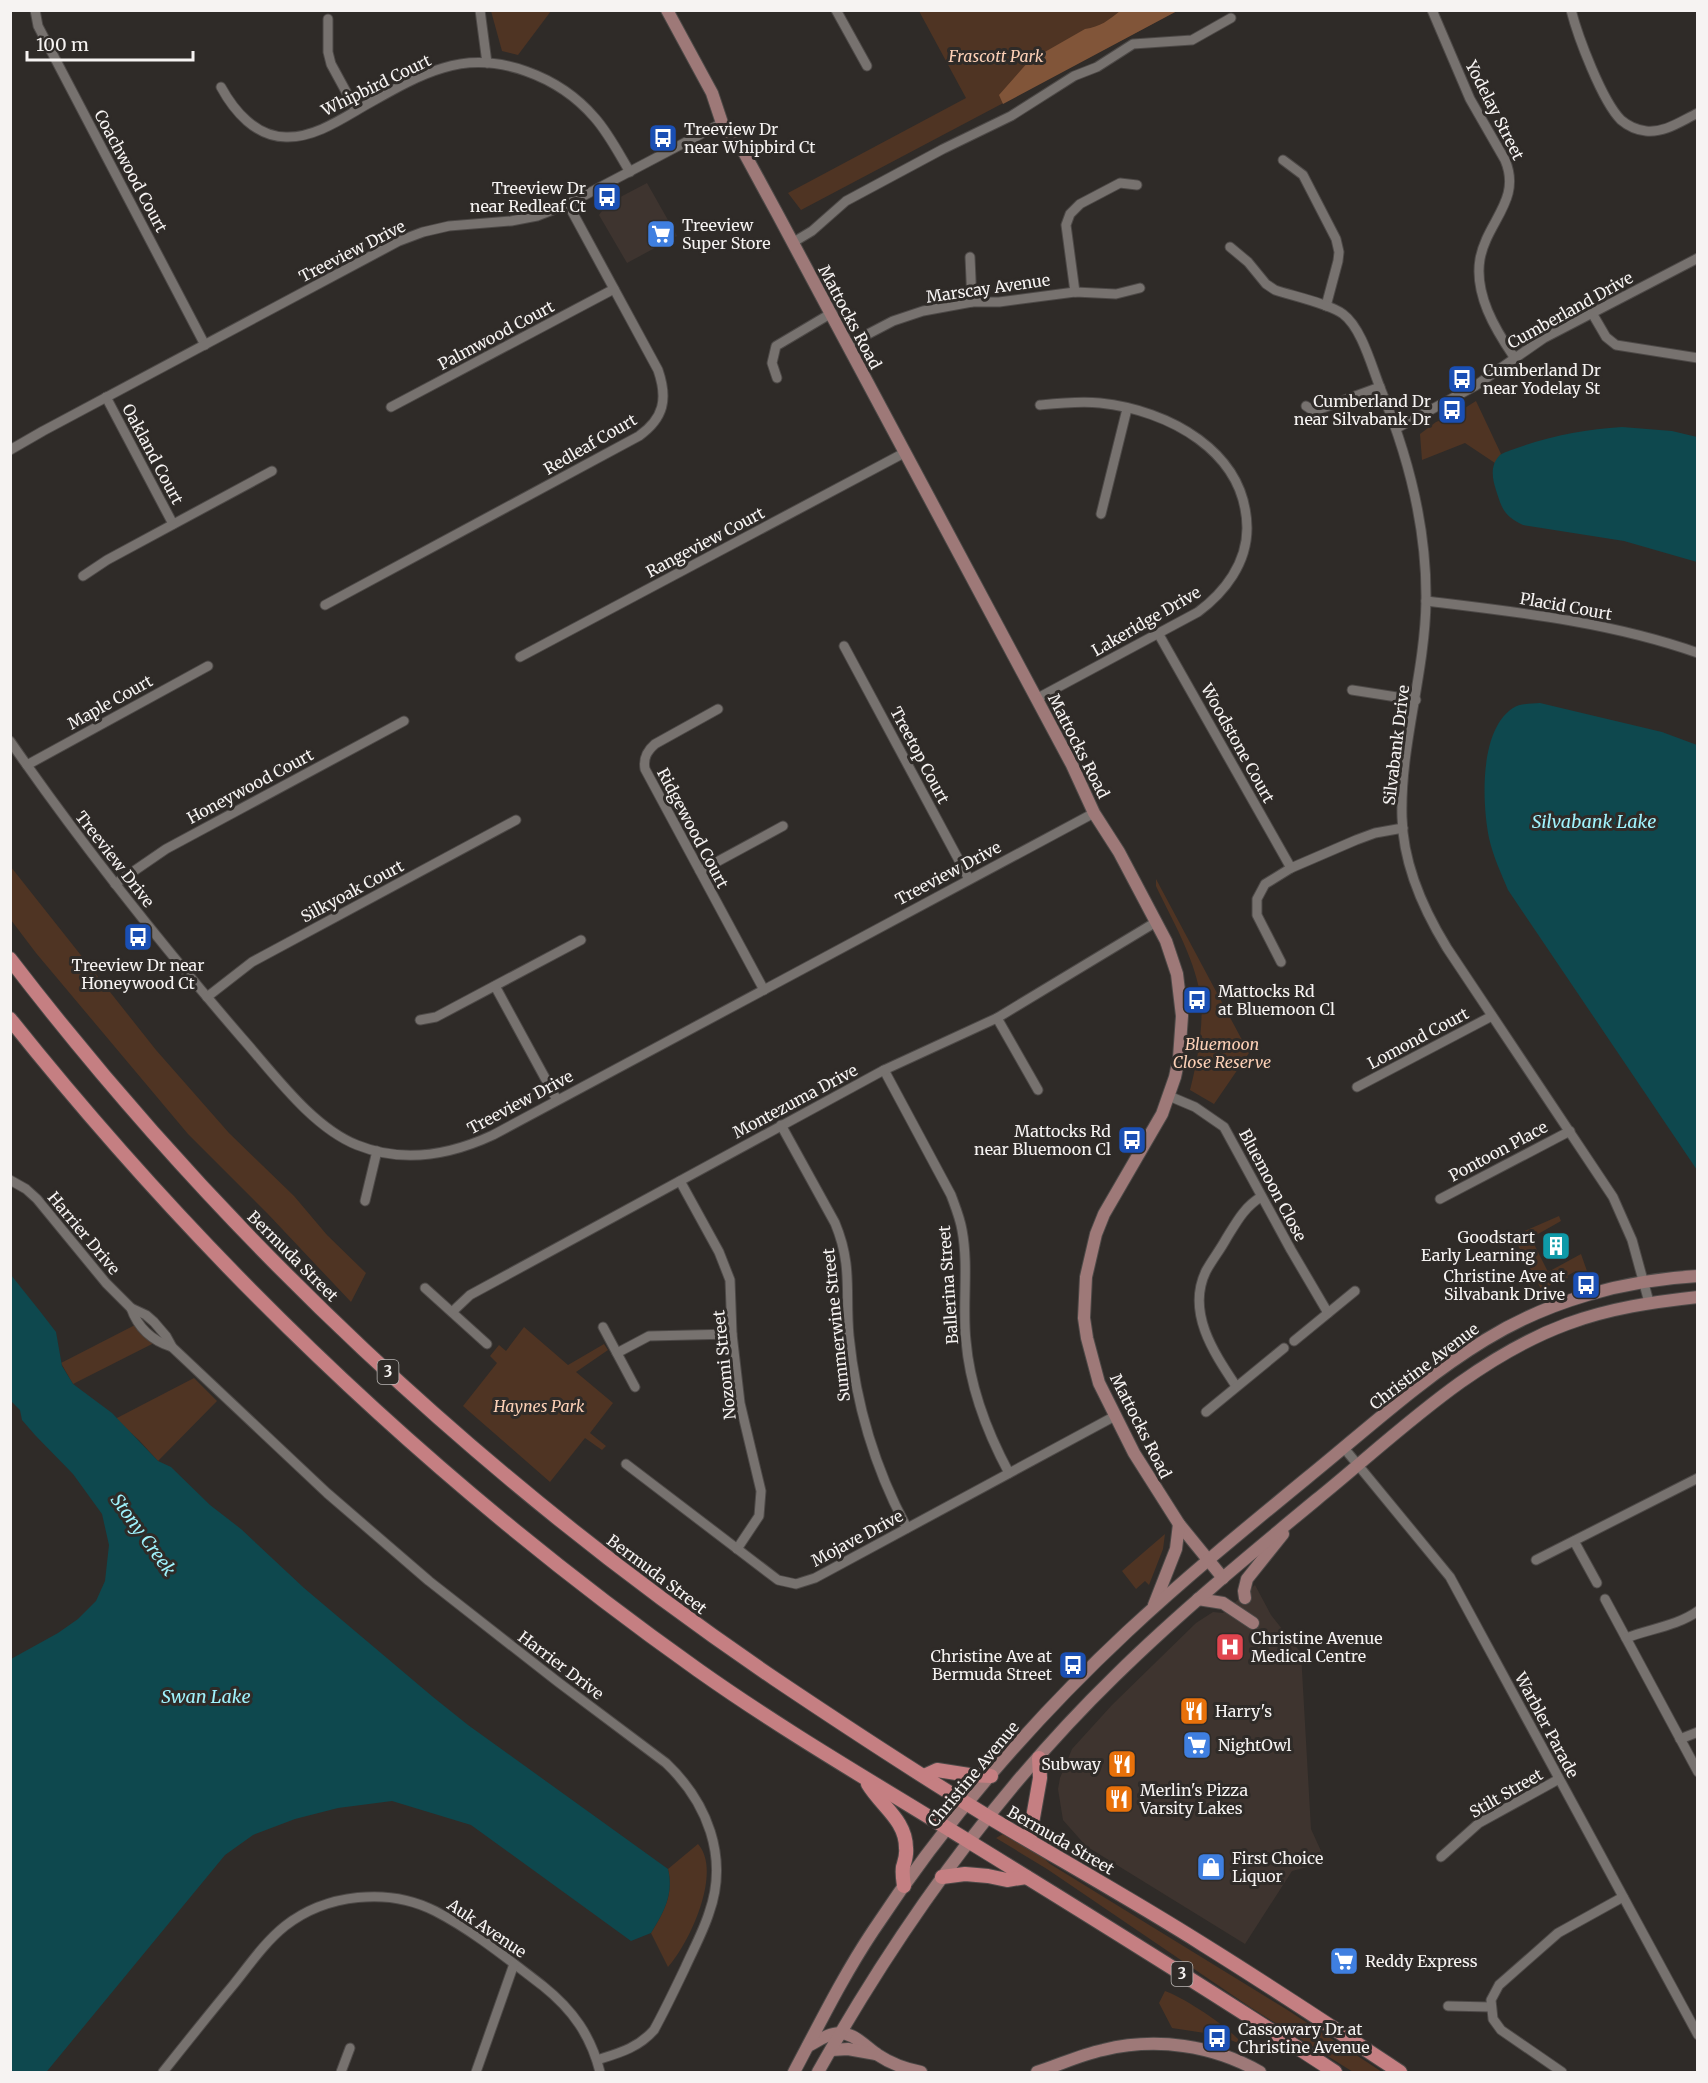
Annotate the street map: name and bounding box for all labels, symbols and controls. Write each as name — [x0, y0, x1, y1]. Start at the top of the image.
scale bar — [27, 24, 194, 62]
text: 100 m — [36, 33, 89, 56]
park label: Frascott Park — [948, 46, 1044, 66]
street label: Whipbird Court — [317, 50, 435, 121]
street label: Yodelay Street — [1461, 56, 1529, 164]
street label: Coachwood Court — [90, 106, 172, 236]
place label: Treeview Dr near Whipbird Ct — [684, 119, 816, 157]
bus stop icon: Treeview Dr near Whipbird Ct — [647, 122, 679, 154]
place label: Treeview Dr near Redleaf Ct — [470, 178, 587, 216]
bus stop icon: Treeview Dr near Redleaf Ct — [591, 181, 623, 213]
place label: Treeview Super Store — [682, 215, 770, 253]
street label: Treeview Drive — [296, 216, 408, 286]
supermarket icon: Treeview Super Store — [645, 218, 677, 250]
street label: Mattocks Road — [814, 262, 886, 373]
street label: Cumberland Drive — [1504, 267, 1636, 353]
street label: Marscay Avenue — [925, 269, 1051, 307]
street label: Palmwood Court — [435, 296, 558, 374]
place label: Cumberland Dr near Yodelay St — [1483, 360, 1601, 398]
bus stop icon: Cumberland Dr near Yodelay St — [1446, 363, 1478, 395]
place label: Cumberland Dr near Silvabank Dr — [1294, 391, 1431, 429]
bus stop icon: Cumberland Dr near Silvabank Dr — [1436, 394, 1468, 426]
street label: Oakland Court — [118, 400, 188, 508]
street label: Redleaf Court — [540, 409, 641, 479]
street label: Rangeview Court — [642, 502, 768, 582]
street label: Lakeridge Drive — [1088, 582, 1204, 660]
street label: Placid Court — [1518, 588, 1614, 624]
street label: Maple Court — [64, 670, 157, 734]
street label: Woodstone Court — [1196, 679, 1279, 807]
street label: Silvabank Drive — [1379, 684, 1413, 806]
street label: Mattocks Road — [1044, 690, 1114, 802]
street label: Treetop Court — [886, 703, 954, 808]
street label: Honeywood Court — [183, 744, 317, 828]
street label: Ridgewood Court — [653, 764, 733, 892]
street label: Treeview Drive — [71, 807, 159, 911]
water label: Silvabank Lake — [1532, 810, 1656, 833]
street label: Treeview Drive — [892, 837, 1004, 909]
street label: Silkyoak Court — [297, 855, 408, 927]
bus stop icon: Treeview Dr near Honeywood Ct — [122, 921, 154, 953]
place label: Treeview Dr near Honeywood Ct — [72, 955, 204, 993]
place label: Mattocks Rd at Bluemoon Cl — [1218, 981, 1335, 1019]
bus stop icon: Mattocks Rd at Bluemoon Cl — [1181, 984, 1213, 1016]
street label: Lomond Court — [1364, 1003, 1473, 1073]
park label: Bluemoon Close Reserve — [1173, 1034, 1271, 1072]
street label: Montezuma Drive — [729, 1060, 861, 1142]
street label: Treeview Drive — [464, 1066, 576, 1138]
street label: Pontoon Place — [1445, 1117, 1551, 1185]
place label: Mattocks Rd near Bluemoon Cl — [974, 1121, 1111, 1159]
bus stop icon: Mattocks Rd near Bluemoon Cl — [1116, 1124, 1148, 1156]
street label: Bluemoon Close — [1235, 1126, 1311, 1244]
street label: Harrier Drive — [44, 1188, 124, 1278]
street label: Bermuda Street — [243, 1206, 343, 1306]
street label: Ballerina Street — [934, 1224, 962, 1345]
place label: Goodstart Early Learning — [1421, 1227, 1536, 1265]
building icon: Goodstart Early Learning — [1540, 1230, 1572, 1262]
street label: Summerwine Street — [818, 1246, 854, 1403]
place label: Christine Ave at Silvabank Drive — [1443, 1266, 1566, 1304]
bus stop icon: Christine Ave at Silvabank Drive — [1570, 1269, 1602, 1301]
street label: Nozomi Street — [708, 1308, 740, 1421]
street label: Christine Avenue — [1365, 1318, 1483, 1414]
road number: 3 — [378, 1360, 398, 1384]
street label: Mattocks Road — [1106, 1370, 1176, 1482]
park label: Haynes Park — [493, 1396, 585, 1416]
water label: Stony Creek — [106, 1489, 181, 1580]
street label: Mojave Drive — [808, 1506, 906, 1570]
street label: Bermuda Street — [603, 1530, 712, 1619]
street label: Harrier Drive — [514, 1626, 608, 1704]
place label: Christine Avenue Medical Centre — [1251, 1628, 1383, 1666]
hospital icon: Christine Avenue Medical Centre — [1214, 1631, 1246, 1663]
place label: Christine Ave at Bermuda Street — [930, 1646, 1053, 1684]
bus stop icon: Christine Ave at Bermuda Street — [1057, 1649, 1089, 1681]
street label: Warbler Parade — [1510, 1668, 1583, 1781]
water label: Swan Lake — [161, 1685, 251, 1708]
restaurant icon: Harry's — [1178, 1695, 1210, 1727]
place label: Harry's — [1215, 1701, 1272, 1721]
street label: Christine Avenue — [923, 1717, 1023, 1831]
supermarket icon: NightOwl — [1181, 1729, 1213, 1761]
place label: NightOwl — [1218, 1735, 1292, 1755]
restaurant icon: Subway — [1106, 1748, 1138, 1780]
place label: Subway — [1041, 1754, 1102, 1774]
street label: Stilt Street — [1466, 1764, 1547, 1822]
place label: Merlin's Pizza Varsity Lakes — [1139, 1780, 1248, 1818]
restaurant icon: Merlin's Pizza Varsity Lakes — [1103, 1783, 1135, 1815]
street label: Bermuda Street — [1004, 1801, 1119, 1879]
place label: First Choice Liquor — [1232, 1848, 1323, 1886]
shop icon: First Choice Liquor — [1195, 1851, 1227, 1883]
street label: Auk Avenue — [443, 1894, 530, 1962]
supermarket icon: Reddy Express — [1328, 1945, 1360, 1977]
place label: Reddy Express — [1365, 1951, 1478, 1971]
road number: 3 — [1172, 1962, 1192, 1986]
place label: Cassowary Dr at Christine Avenue — [1238, 2019, 1370, 2057]
bus stop icon: Cassowary Dr at Christine Avenue — [1201, 2022, 1233, 2054]

